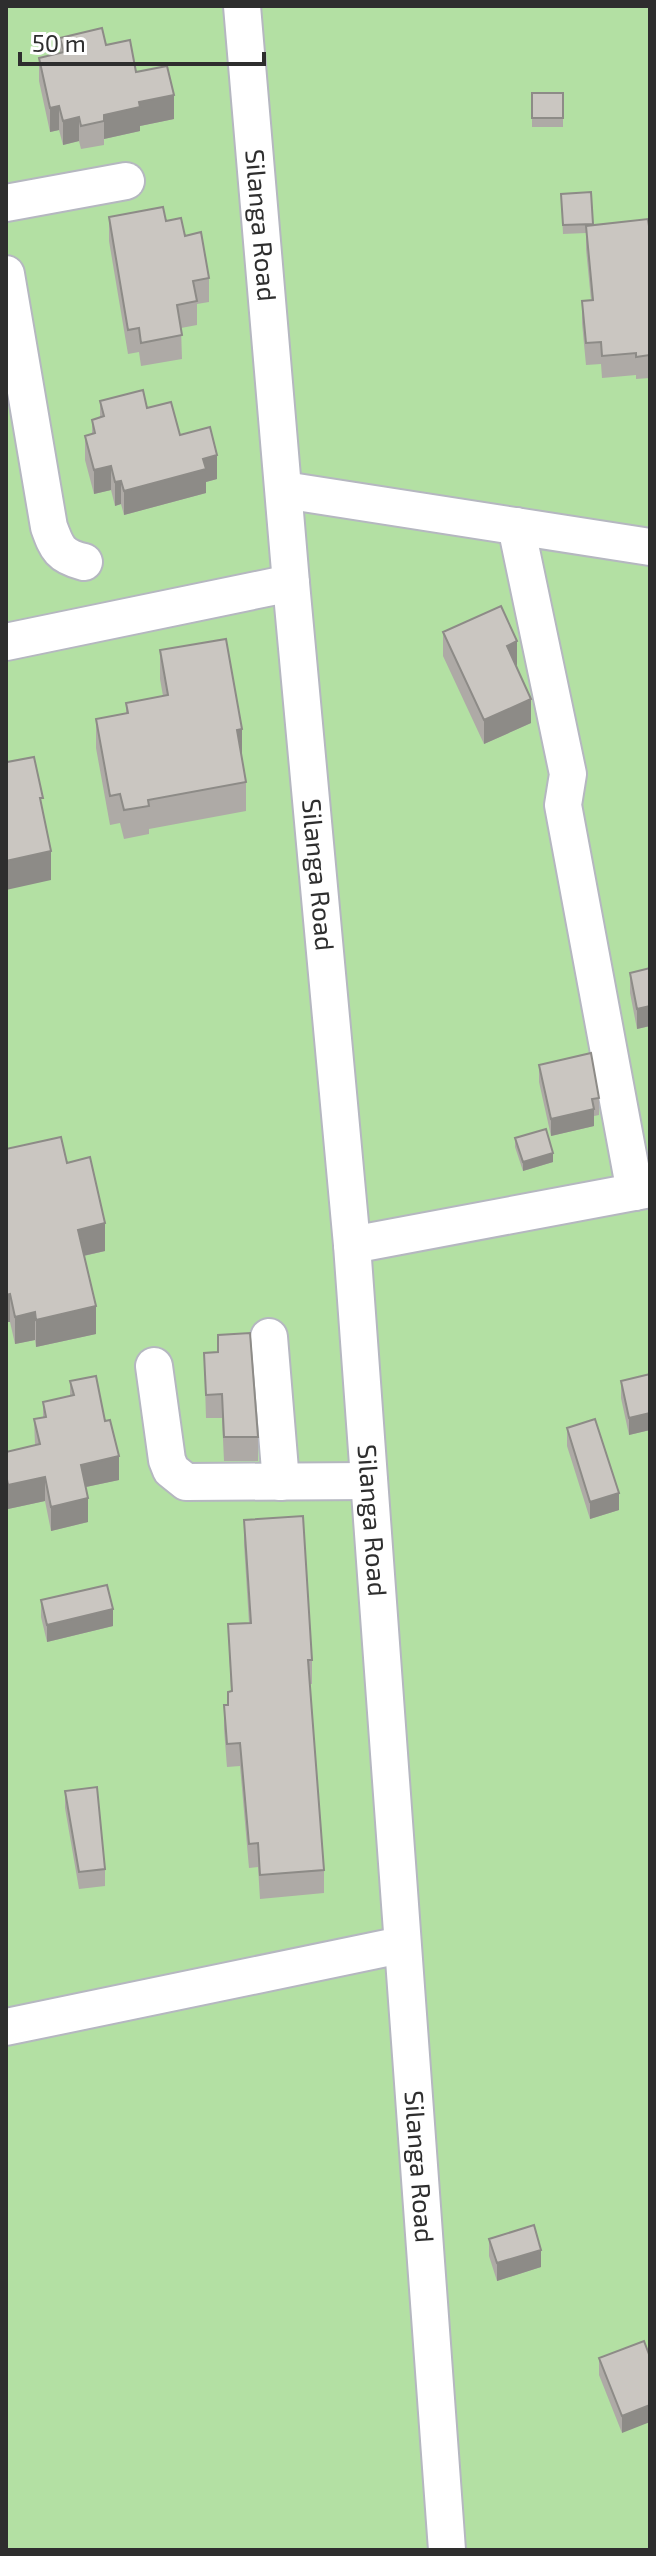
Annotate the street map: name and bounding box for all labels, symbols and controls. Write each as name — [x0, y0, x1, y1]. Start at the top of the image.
scale bar — [20, 16, 264, 66]
text: 50 m — [32, 28, 86, 57]
street label: Silanga Road — [240, 148, 284, 302]
street label: Silanga Road — [297, 797, 342, 952]
street label: Silanga Road — [353, 1443, 395, 1597]
street label: Silanga Road — [400, 2089, 442, 2244]

